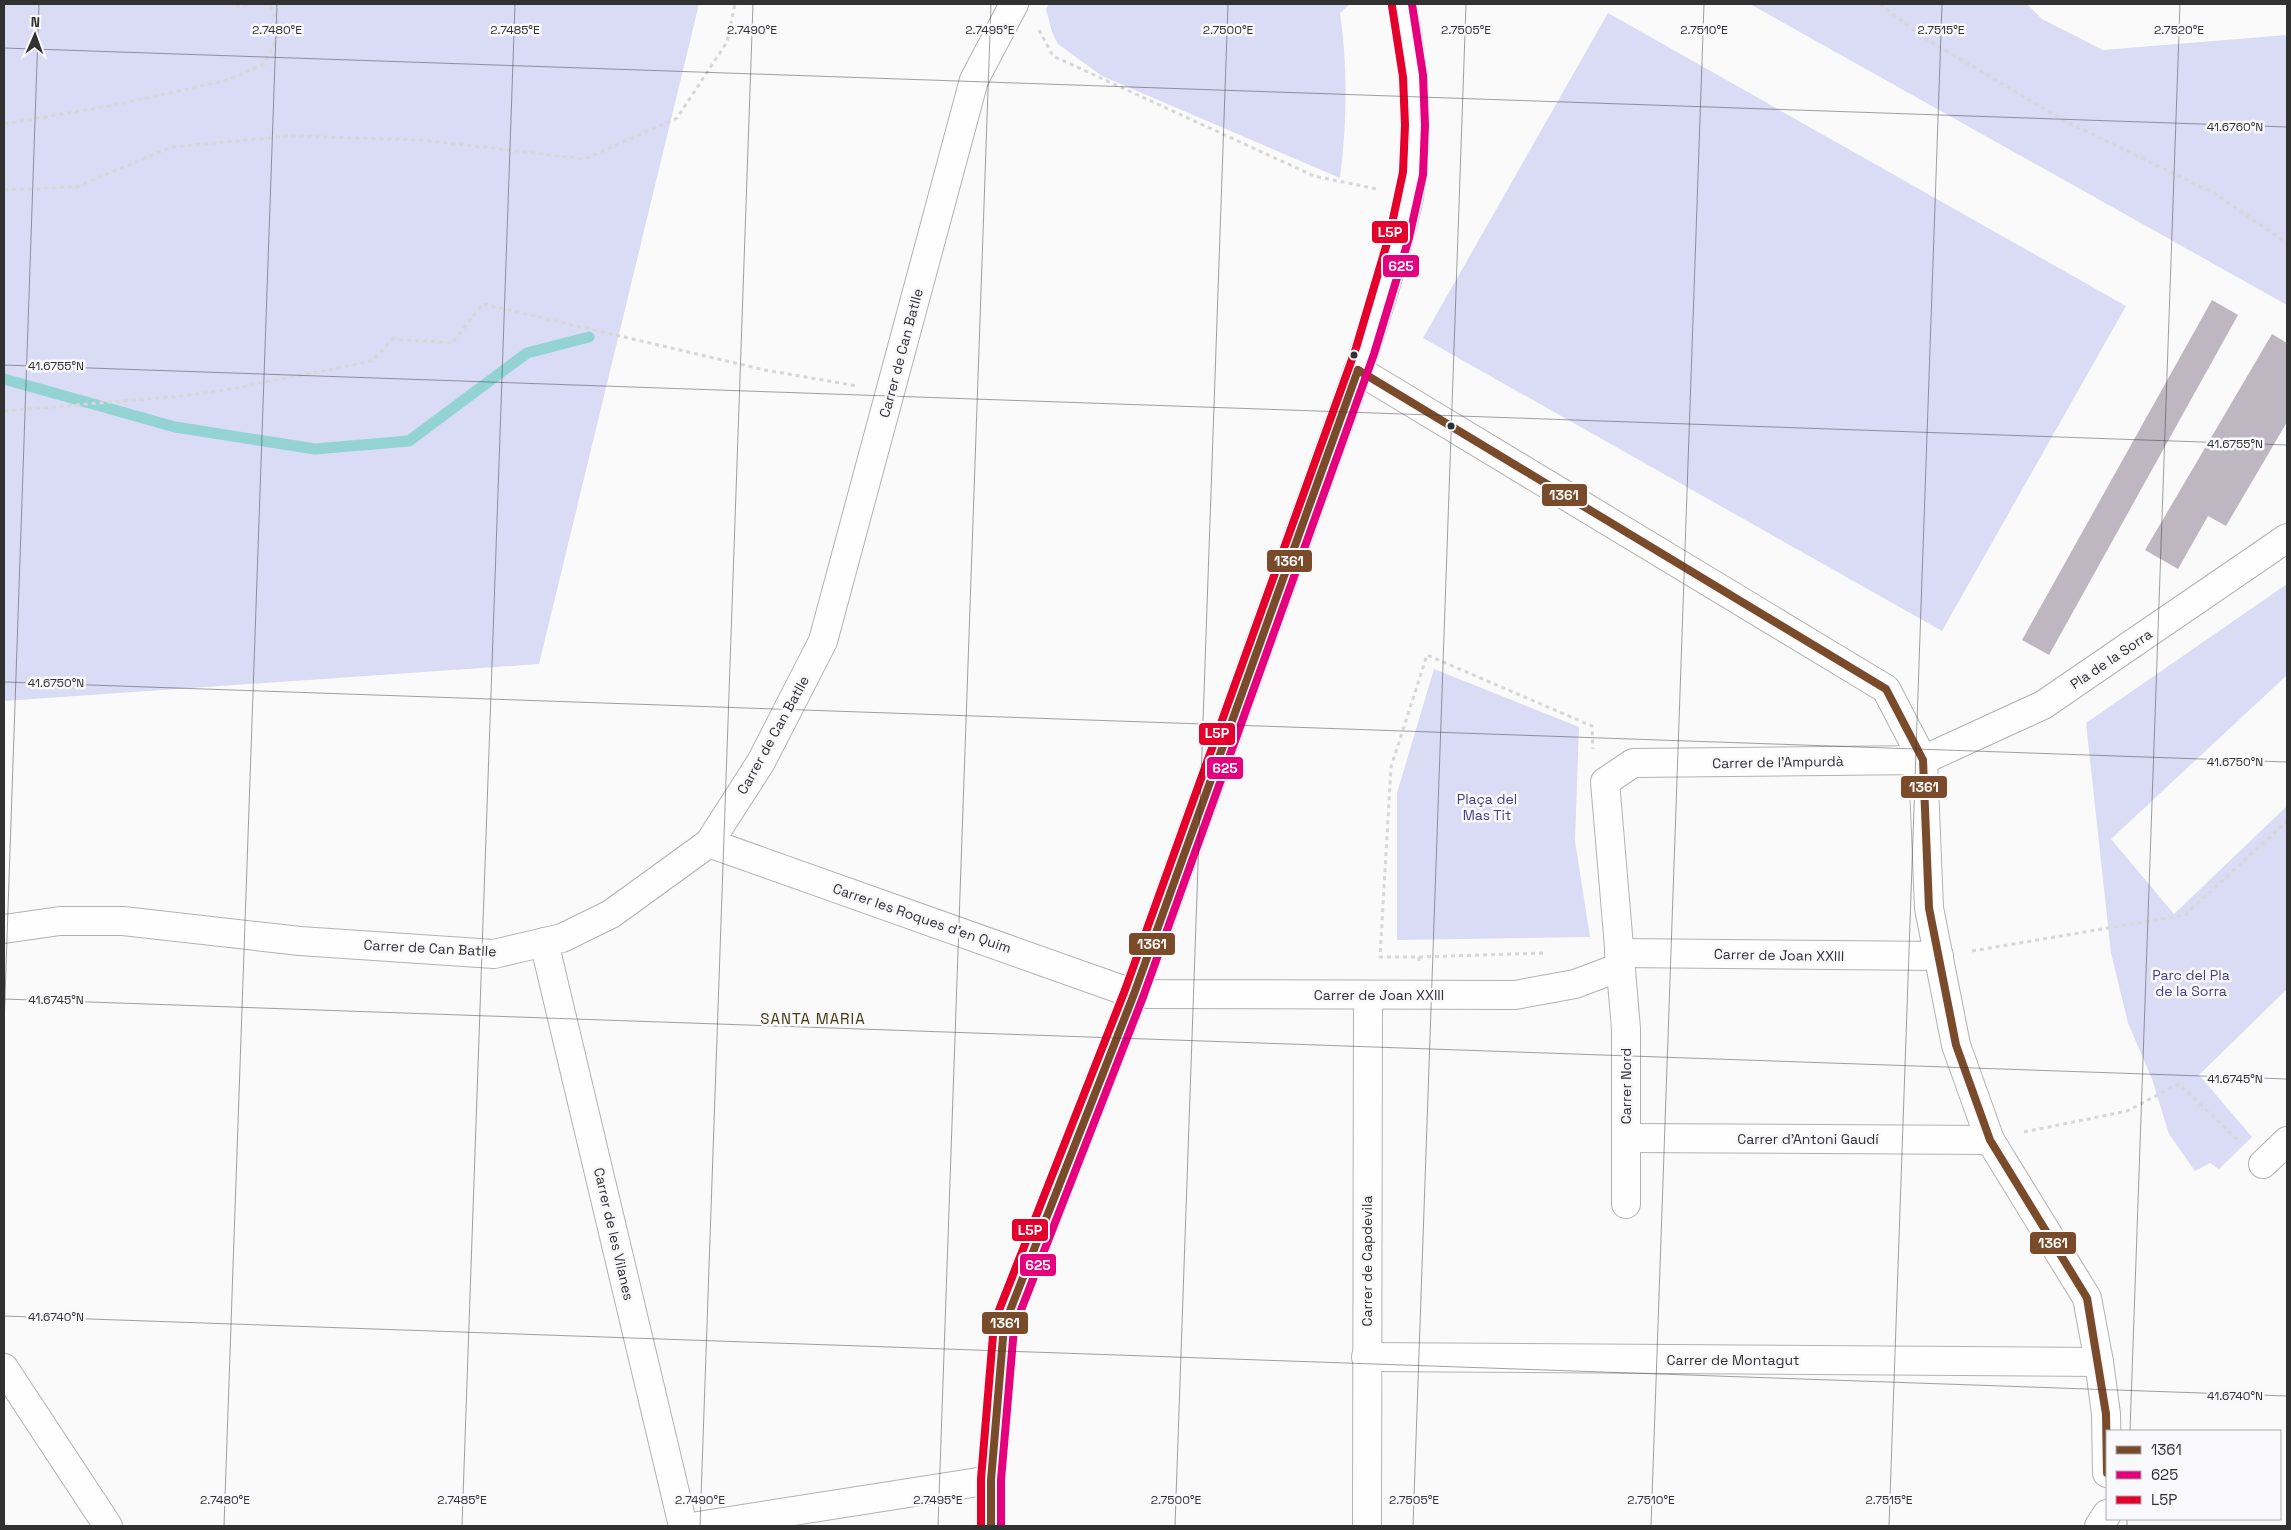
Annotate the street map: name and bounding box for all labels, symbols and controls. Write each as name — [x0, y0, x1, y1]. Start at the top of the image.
north arrow — [10, 10, 60, 60]
text: N — [30, 13, 40, 31]
text: 2.7480°E — [252, 22, 302, 38]
text: 2.7485°E — [490, 22, 540, 38]
text: 2.7490°E — [727, 22, 777, 38]
text: 2.7495°E — [965, 22, 1015, 38]
text: 2.7500°E — [1203, 22, 1254, 38]
text: 2.7505°E — [1441, 22, 1491, 38]
text: 2.7510°E — [1680, 22, 1728, 38]
text: 2.7515°E — [1917, 22, 1965, 38]
text: 2.7520°E — [2154, 22, 2204, 38]
text: 41.6760°N — [2207, 119, 2263, 135]
line badge: L5P — [1371, 220, 1409, 244]
text: L5P — [1378, 223, 1403, 241]
line badge: 625 — [1382, 254, 1420, 278]
text: 625 — [1388, 257, 1414, 275]
street label: Carrer de Can Batlle — [875, 286, 927, 420]
unlabelled marker — [1349, 350, 1359, 360]
text: 41.6755°N — [28, 358, 84, 374]
unlabelled marker — [1446, 421, 1456, 431]
text: 41.6755°N — [2207, 436, 2263, 452]
line badge: 1361 — [1541, 483, 1588, 507]
text: 1361 — [1549, 486, 1579, 504]
line badge: 1361 — [1266, 549, 1313, 573]
text: 1361 — [1274, 552, 1304, 570]
street label: Pla de la Sorra — [2067, 625, 2155, 693]
street label: Carrer de Can Batlle — [733, 672, 813, 798]
text: 41.6750°N — [28, 675, 84, 691]
line badge: L5P — [1198, 722, 1236, 746]
text: L5P — [1205, 724, 1230, 742]
street label: Carrer de l'Ampurdà — [1712, 752, 1844, 772]
text: 41.6750°N — [2207, 754, 2263, 770]
line badge: 625 — [1206, 756, 1244, 780]
text: 625 — [1212, 759, 1238, 777]
line badge: 1361 — [1900, 775, 1948, 799]
text: 1361 — [1909, 778, 1939, 796]
park label: Plaça del Mas Tit — [1457, 790, 1517, 824]
street label: Carrer les Roques d'en Quim — [830, 879, 1014, 957]
line badge: 1361 — [1128, 932, 1176, 956]
text: 1361 — [1137, 935, 1167, 953]
street label: Carrer de Can Batlle — [363, 936, 497, 960]
street label: Carrer de Joan XXIII — [1714, 945, 1844, 965]
park label: Parc del Pla de la Sorra — [2152, 966, 2230, 1000]
street label: Carrer de Joan XXIII — [1314, 986, 1444, 1004]
text: 41.6745°N — [28, 992, 84, 1008]
district label: SANTA MARIA — [760, 1009, 866, 1028]
street label: Carrer Nord — [1617, 1048, 1635, 1124]
text: 41.6745°N — [2207, 1071, 2263, 1087]
street label: Carrer d'Antoni Gaudí — [1737, 1130, 1879, 1148]
street label: Carrer de les Vilanes — [590, 1166, 638, 1302]
street label: Carrer de Capdevila — [1358, 1196, 1376, 1326]
line badge: L5P — [1011, 1218, 1049, 1242]
text: L5P — [1018, 1221, 1043, 1239]
line badge: 1361 — [2029, 1231, 2077, 1255]
text: 1361 — [2038, 1234, 2068, 1252]
line badge: 625 — [1019, 1253, 1057, 1277]
text: 625 — [1025, 1256, 1051, 1274]
text: 41.6740°N — [28, 1309, 84, 1325]
line badge: 1361 — [981, 1311, 1029, 1335]
text: 1361 — [990, 1314, 1020, 1332]
street label: Carrer de Montagut — [1667, 1351, 1799, 1369]
text: 41.6740°N — [2207, 1388, 2263, 1404]
legend — [2106, 1430, 2281, 1520]
text: 1361 — [2151, 1440, 2182, 1459]
text: 625 — [2151, 1465, 2178, 1484]
text: L5P — [2151, 1490, 2177, 1509]
text: 2.7480°E — [200, 1492, 250, 1508]
text: 2.7485°E — [437, 1492, 487, 1508]
text: 2.7490°E — [675, 1492, 725, 1508]
text: 2.7495°E — [913, 1492, 963, 1508]
text: 2.7500°E — [1151, 1492, 1202, 1508]
text: 2.7505°E — [1389, 1492, 1439, 1508]
text: 2.7510°E — [1627, 1492, 1675, 1508]
text: 2.7515°E — [1865, 1492, 1913, 1508]

